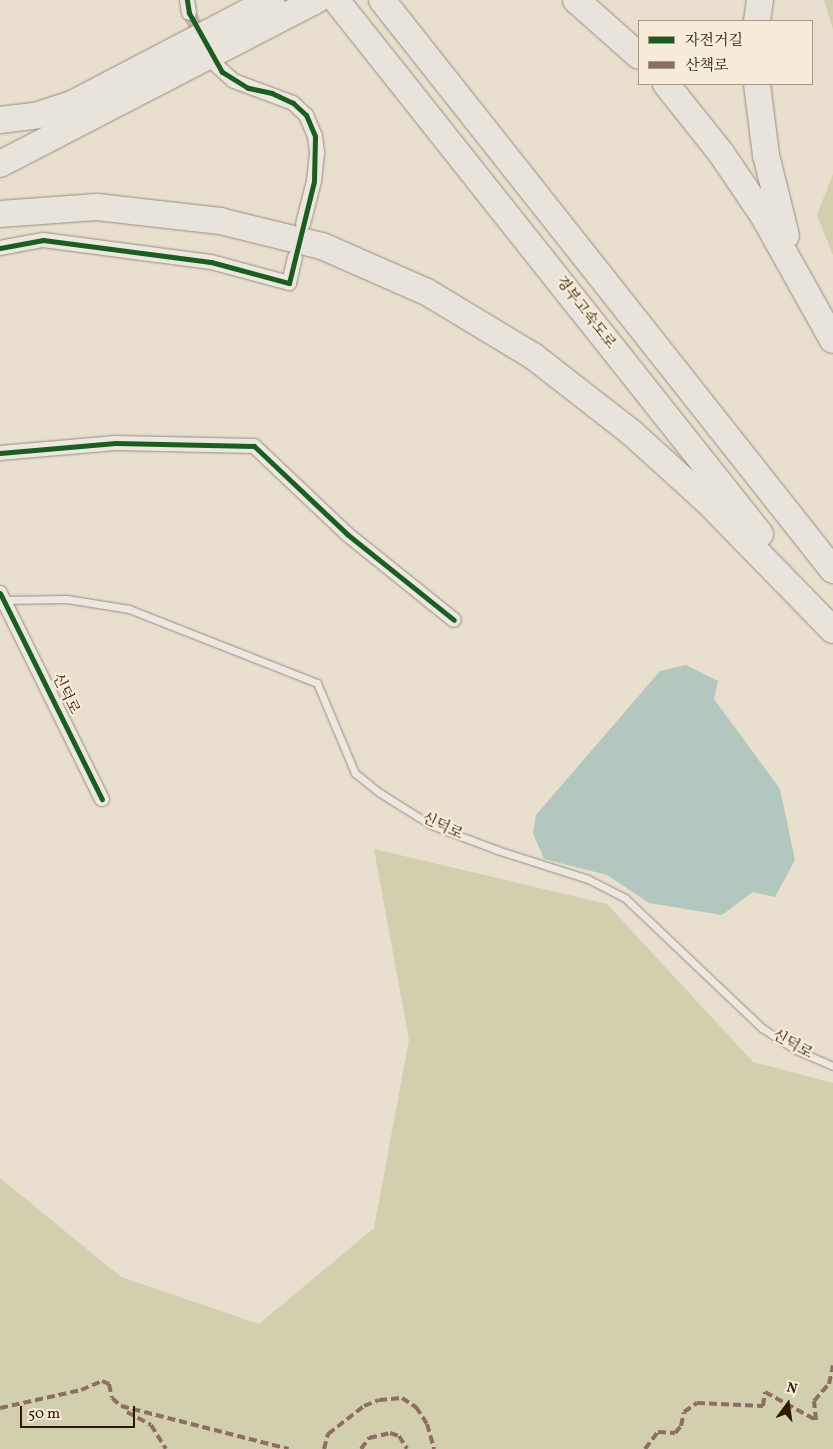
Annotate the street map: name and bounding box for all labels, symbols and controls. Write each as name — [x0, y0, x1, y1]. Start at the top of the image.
legend — [638, 20, 813, 85]
text: 자전거길 — [685, 31, 743, 52]
text: 산책로 — [685, 56, 728, 77]
street label: 경부고속도로 — [551, 273, 619, 353]
street label: 신덕로 — [47, 671, 83, 717]
street label: 신덕로 — [418, 810, 466, 844]
street label: 신덕로 — [769, 1027, 815, 1063]
north arrow — [763, 1379, 813, 1429]
text: N — [785, 1379, 799, 1399]
scale bar — [22, 1396, 138, 1428]
text: 50 m — [28, 1404, 60, 1425]

